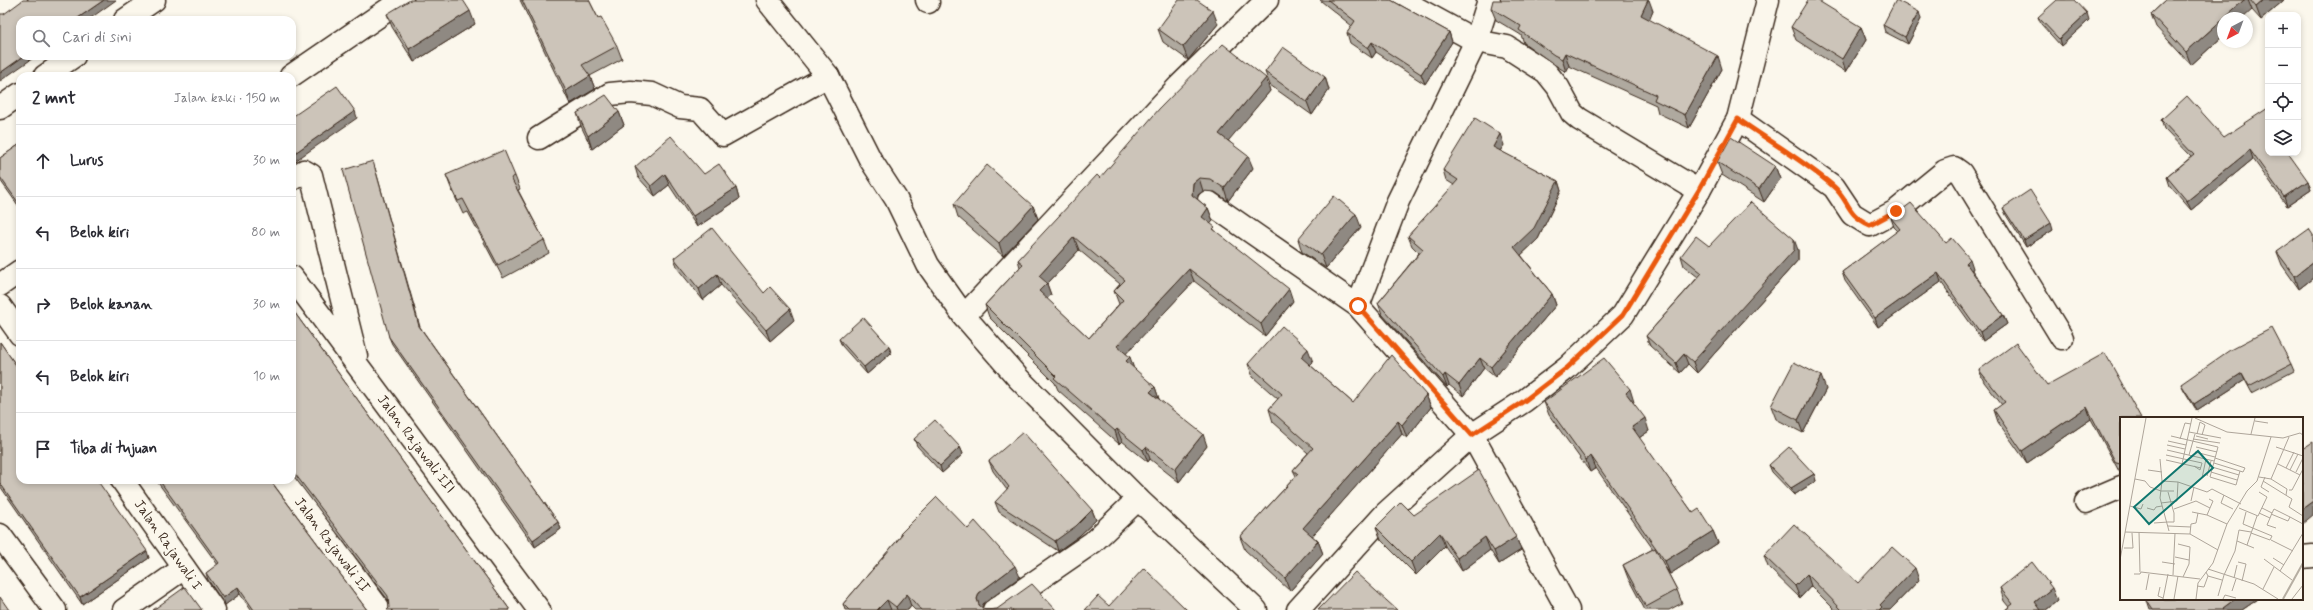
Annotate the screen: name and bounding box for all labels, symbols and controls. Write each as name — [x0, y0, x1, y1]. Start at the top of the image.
north arrow — [2217, 12, 2253, 48]
map controls — [2265, 12, 2301, 156]
button: + — [2265, 12, 2301, 48]
search box — [16, 16, 296, 60]
icon: search — [30, 27, 52, 49]
text: Cari di sini — [62, 28, 132, 48]
button: − — [2265, 48, 2301, 84]
button: locate — [2265, 84, 2301, 120]
text: 2 mnt — [32, 87, 76, 109]
text: Jalan kaki · 150 m — [174, 90, 280, 107]
button: layers — [2265, 120, 2301, 156]
icon: ahead — [32, 150, 54, 172]
text: Lurus — [70, 151, 103, 171]
text: 30 m — [253, 152, 280, 169]
route end — [1887, 202, 1905, 220]
icon: left — [32, 222, 54, 244]
text: Belok kiri — [70, 223, 129, 243]
text: 80 m — [251, 224, 280, 241]
icon: right — [32, 294, 54, 316]
text: Belok kanan — [70, 295, 153, 315]
text: 30 m — [253, 296, 280, 313]
route start — [1349, 297, 1367, 315]
icon: left — [32, 366, 54, 388]
text: Belok kiri — [70, 367, 129, 387]
text: 10 m — [253, 368, 280, 385]
street label: Jalan Rajawali III — [373, 391, 459, 497]
inset map — [2120, 417, 2303, 600]
icon: arrive — [32, 438, 54, 460]
text: Tiba di tujuan — [70, 439, 157, 459]
street label: Jalan Rajawali II — [290, 494, 374, 596]
street label: Jalan Rajawali I — [130, 496, 206, 594]

